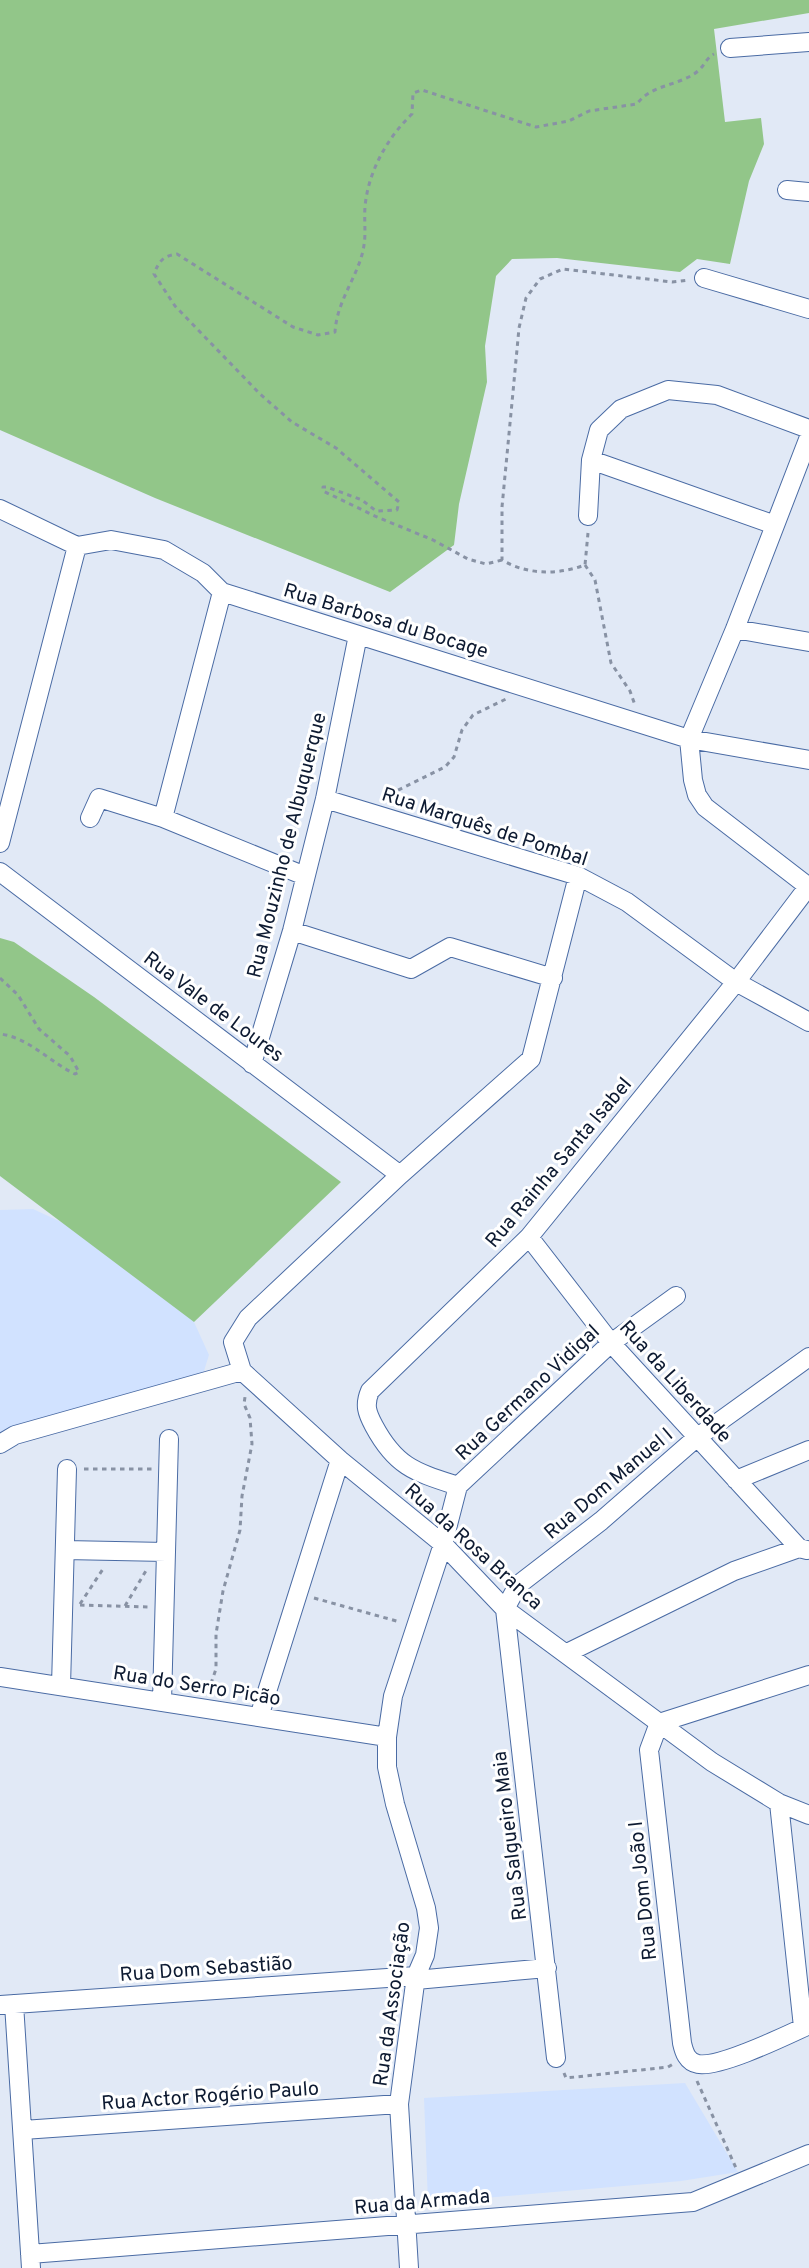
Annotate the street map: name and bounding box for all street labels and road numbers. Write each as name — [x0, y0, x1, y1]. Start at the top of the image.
street label: Rua Barbosa du Bocage — [280, 578, 491, 665]
street label: Rua Mouzinho de Albuquerque — [242, 710, 334, 981]
street label: Rua Marquês de Pombal — [378, 782, 591, 874]
street label: Rua Vale de Loures — [137, 946, 288, 1069]
street label: Rua Rainha Santa Isabel — [480, 1073, 639, 1254]
street label: Rua da Liberdade — [613, 1316, 736, 1449]
street label: Rua Germano Vidigal — [451, 1320, 606, 1467]
street label: Rua Dom Manuel I — [539, 1423, 679, 1546]
street label: Rua da Rosa Branca — [398, 1478, 547, 1617]
street label: Rua do Serro Picão — [111, 1661, 282, 1713]
street label: Rua Salgueiro Maia — [488, 1750, 534, 1922]
street label: Rua Dom João I — [624, 1820, 664, 1962]
street label: Rua da Associação — [369, 1920, 417, 2088]
street label: Rua Dom Sebastião — [119, 1951, 293, 1989]
street label: Rua Actor Rogério Paulo — [100, 2076, 320, 2118]
street label: Rua da Armada — [353, 2184, 491, 2222]

